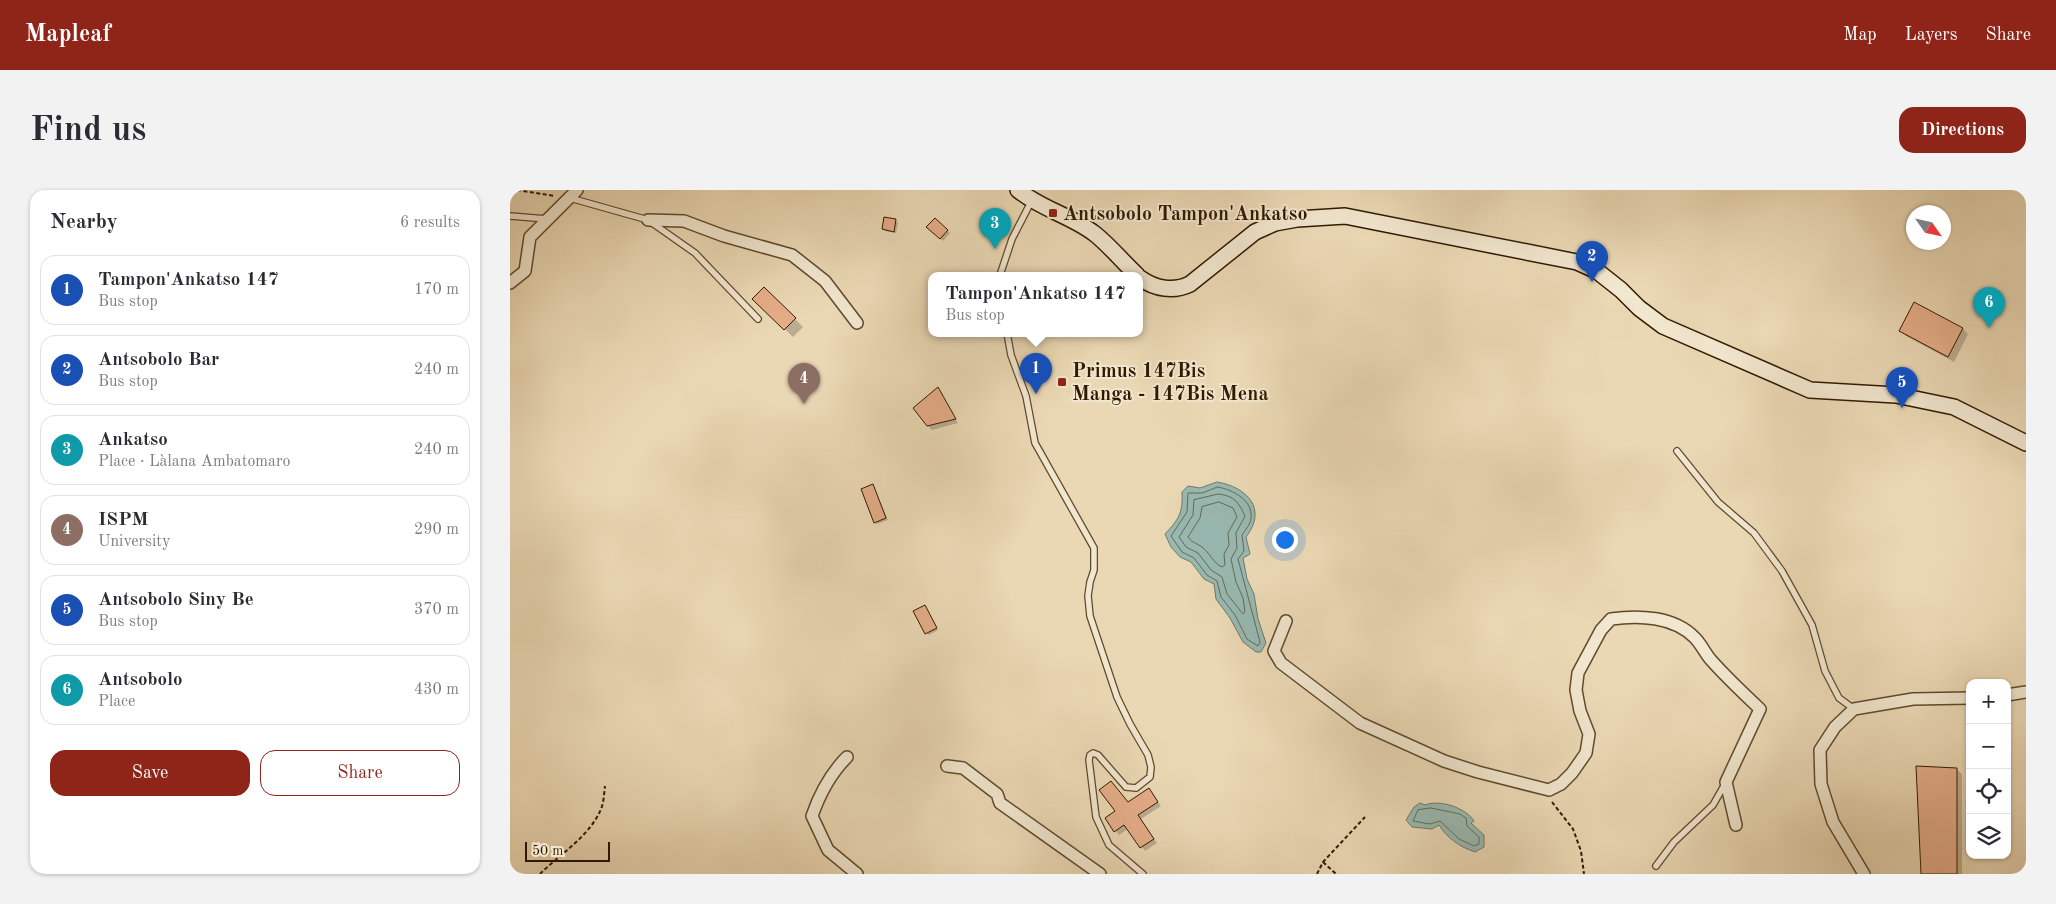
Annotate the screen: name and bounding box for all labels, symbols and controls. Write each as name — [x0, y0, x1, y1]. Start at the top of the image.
text: Mapleaf — [25, 23, 111, 47]
text: Map — [1843, 26, 1877, 44]
text: Layers — [1905, 26, 1957, 44]
text: Share — [1985, 26, 2031, 44]
button: Directions — [1899, 107, 2026, 153]
text: Find us — [30, 113, 146, 148]
place label: Antsobolo Tampon'Ankatso — [1063, 205, 1307, 225]
north arrow — [1906, 205, 1951, 250]
marker: Antsobolo Tampon'Ankatso — [1047, 207, 1059, 219]
pin: 3 — [979, 208, 1011, 249]
text: Nearby — [50, 212, 118, 233]
text: 6 results — [400, 215, 460, 231]
pin: 2 — [1576, 241, 1608, 282]
text: Tampon'Ankatso 147 — [98, 271, 279, 290]
popup — [928, 272, 1143, 337]
text: 1 — [62, 282, 72, 298]
text: 170 m — [414, 282, 459, 298]
text: Tampon'Ankatso 147 — [945, 285, 1126, 304]
pin: 6 — [1973, 287, 2005, 328]
text: Bus stop — [98, 294, 158, 310]
text: Bus stop — [945, 308, 1005, 324]
text: Antsobolo Bar — [98, 351, 219, 370]
pin: 1 — [1020, 353, 1052, 394]
text: 2 — [62, 362, 72, 378]
text: 240 m — [414, 362, 459, 378]
place label: Primus 147Bis Manga - 147Bis Mena — [1072, 362, 1269, 405]
pin: 4 — [788, 363, 820, 404]
pin: 5 — [1886, 367, 1918, 408]
text: Bus stop — [98, 374, 158, 390]
marker: Primus 147Bis Manga - 147Bis Mena — [1056, 376, 1068, 388]
text: Ankatso — [98, 431, 168, 450]
text: 3 — [62, 442, 72, 458]
text: 240 m — [414, 442, 459, 458]
text: Place · Làlana Ambatomaro — [98, 454, 290, 470]
text: ISPM — [98, 511, 148, 530]
text: 4 — [62, 522, 72, 538]
text: 290 m — [414, 522, 459, 538]
your location — [1272, 527, 1298, 553]
text: University — [98, 534, 170, 550]
text: Antsobolo Siny Be — [98, 591, 254, 610]
text: 5 — [62, 602, 72, 618]
text: 370 m — [414, 602, 459, 618]
text: Bus stop — [98, 614, 158, 630]
text: Antsobolo — [98, 671, 183, 690]
map controls — [1966, 679, 2011, 859]
button: + — [1966, 679, 2011, 724]
text: 6 — [62, 682, 72, 698]
text: 430 m — [414, 682, 459, 698]
text: Place — [98, 694, 135, 710]
button: − — [1966, 724, 2011, 769]
button: Save — [50, 750, 250, 796]
button: Share — [260, 750, 460, 796]
button: locate — [1966, 769, 2011, 814]
button: layers — [1966, 814, 2011, 859]
scale bar — [525, 839, 610, 862]
text: 50 m — [532, 844, 563, 858]

